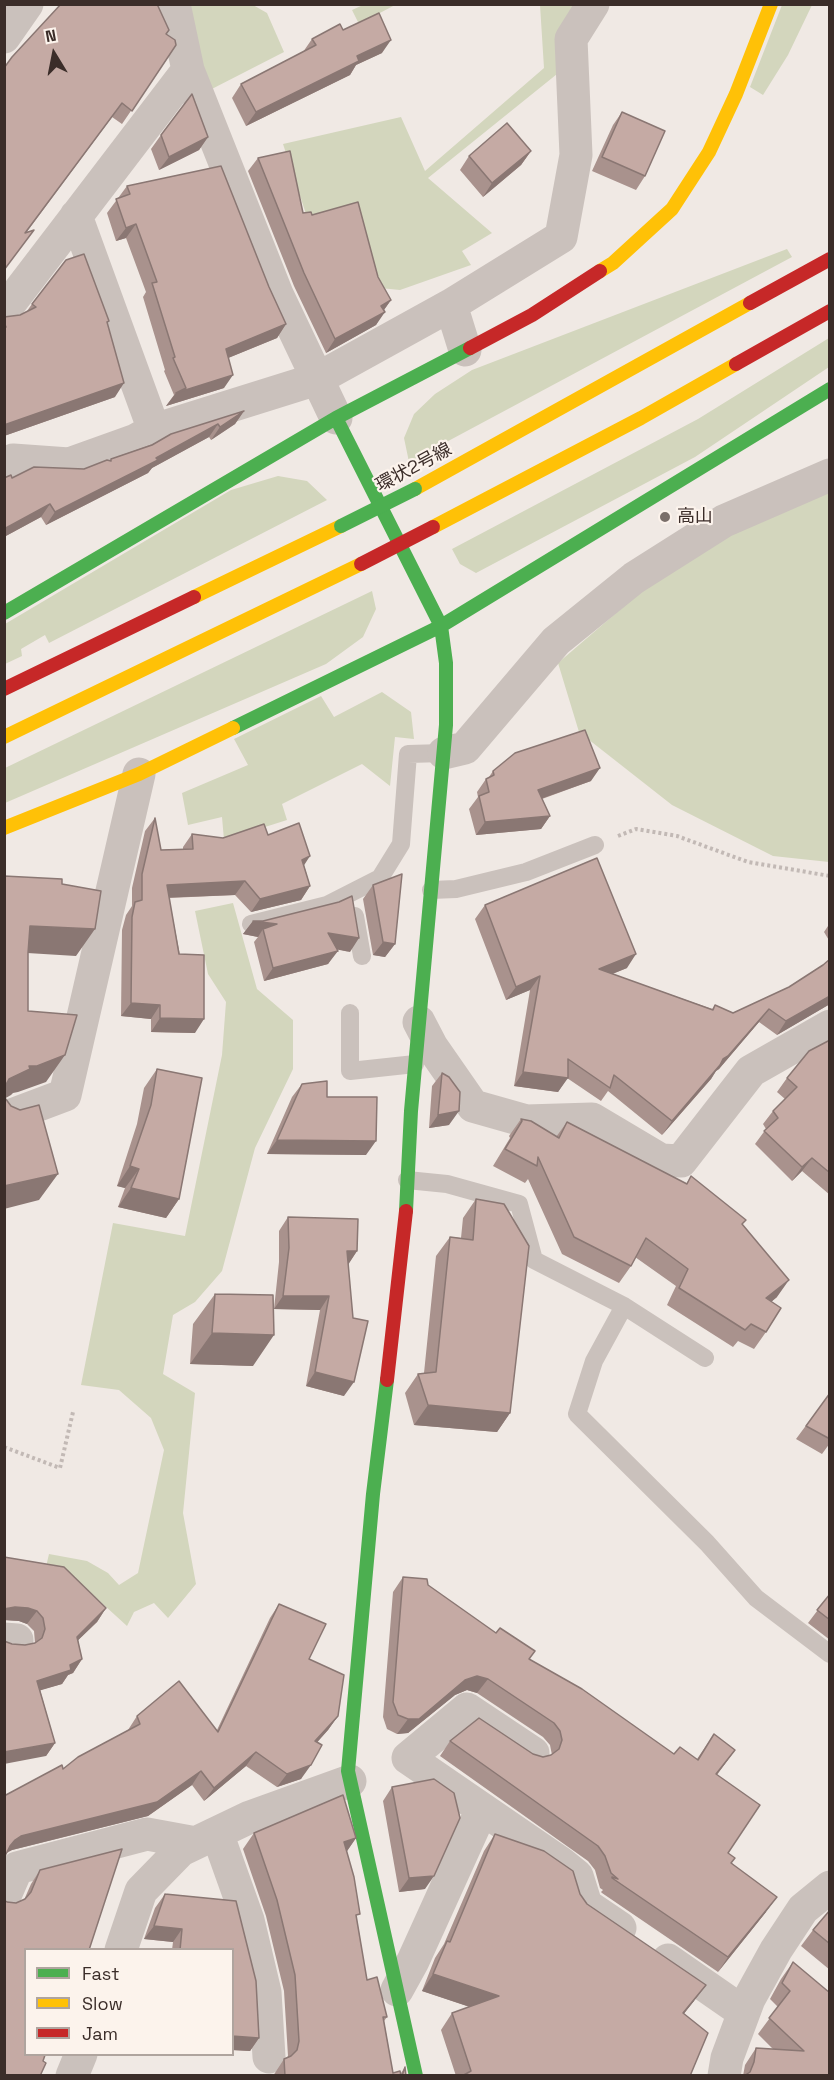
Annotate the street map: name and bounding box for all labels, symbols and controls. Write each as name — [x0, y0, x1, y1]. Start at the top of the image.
north arrow — [24, 24, 84, 84]
text: N — [44, 25, 58, 47]
street label: 環状2号線 — [372, 439, 456, 497]
place label: 高山 — [677, 506, 713, 528]
marker: 高山 — [658, 510, 672, 524]
legend — [24, 1948, 234, 2056]
text: Fast — [82, 1962, 119, 1985]
text: Slow — [82, 1992, 123, 2015]
text: Jam — [82, 2022, 118, 2045]

